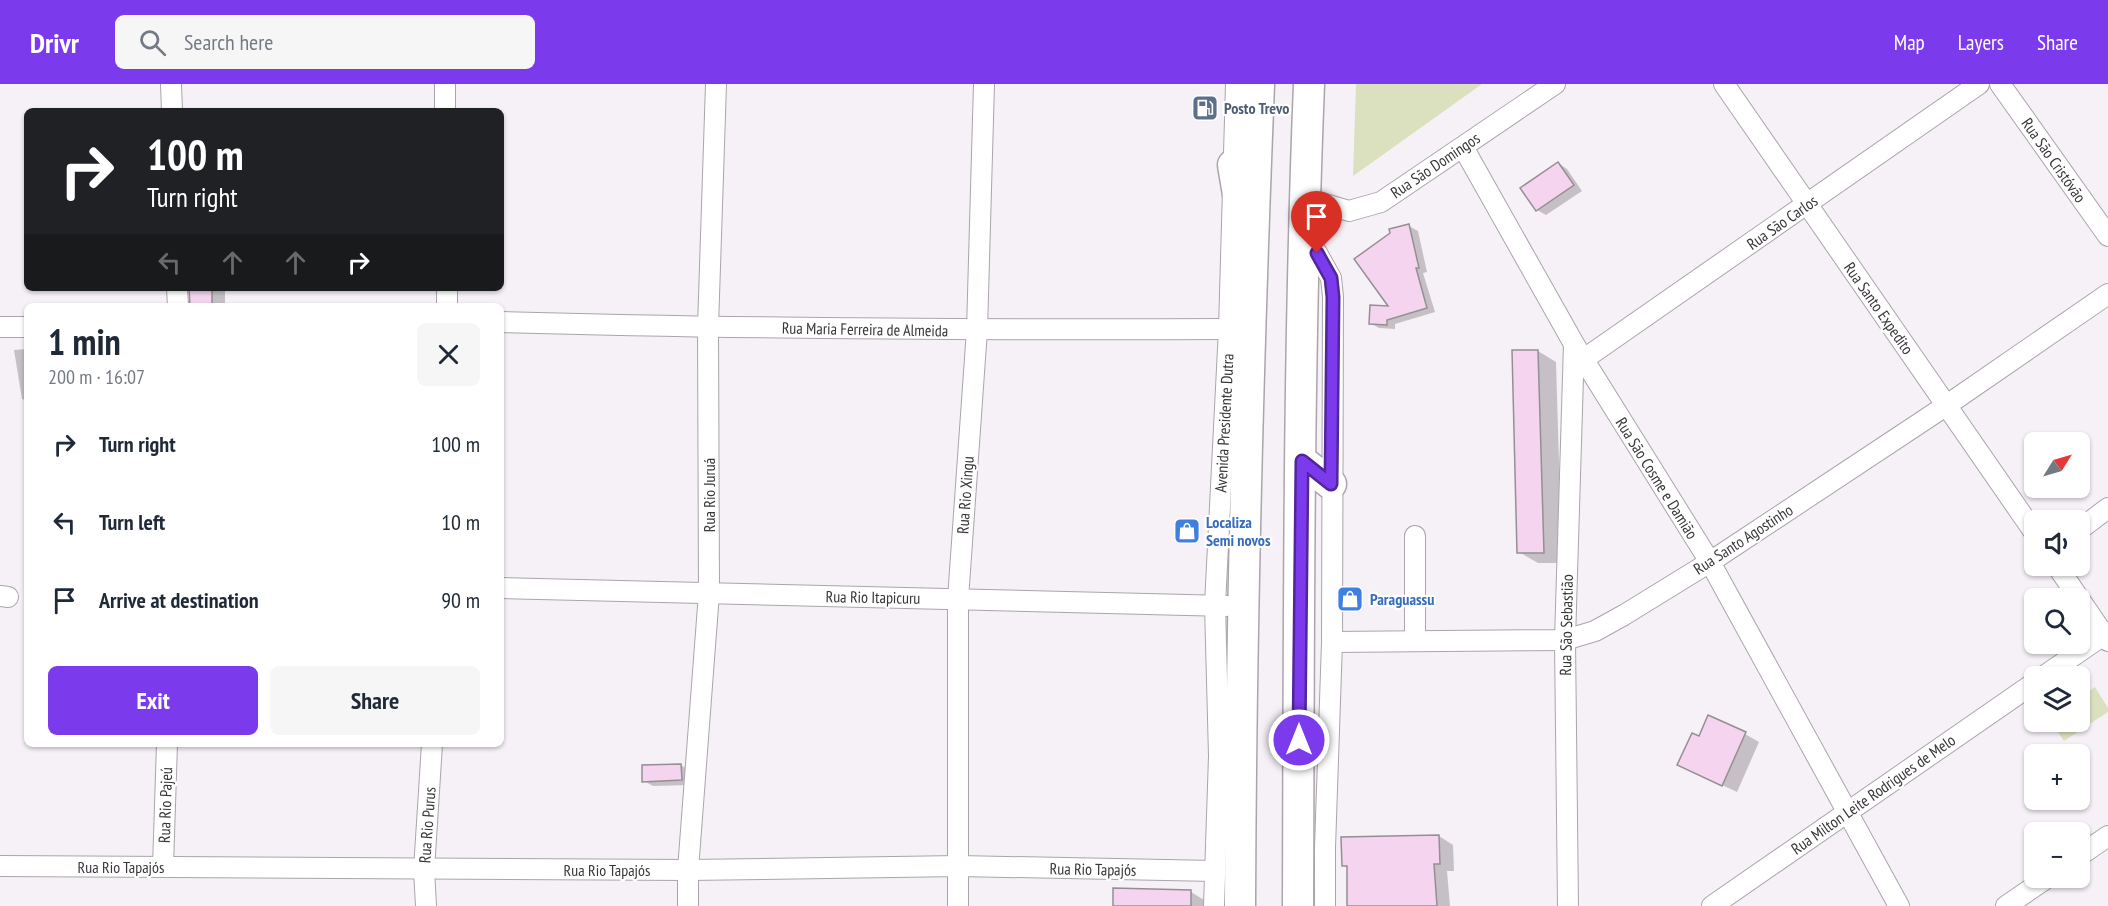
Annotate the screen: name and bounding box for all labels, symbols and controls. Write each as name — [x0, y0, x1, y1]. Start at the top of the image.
search box — [115, 15, 535, 69]
text: Drivr — [30, 24, 79, 61]
icon: search — [136, 26, 169, 59]
text: Search here — [184, 28, 273, 56]
text: Map — [1894, 29, 1925, 56]
text: Layers — [1958, 29, 2004, 56]
text: Share — [2037, 29, 2078, 56]
fuel station icon: Posto Trevo — [1190, 93, 1220, 123]
place label: Posto Trevo — [1224, 98, 1289, 118]
street label: Rua São Cristóvão — [2017, 114, 2091, 206]
text: 100 m — [147, 127, 244, 182]
street label: Rua São Domingos — [1387, 128, 1483, 202]
icon: right — [48, 132, 126, 210]
text: Turn right — [147, 180, 238, 214]
street label: Rua São Carlos — [1743, 190, 1821, 254]
pin — [1291, 191, 1342, 253]
icon: arrive — [1300, 200, 1333, 233]
icon: left — [153, 246, 186, 279]
icon: ahead — [216, 246, 249, 279]
icon: ahead — [279, 246, 312, 279]
icon: right — [342, 246, 375, 279]
street label: Rua Santo Expedito — [1840, 258, 1918, 358]
text: 1 min — [48, 318, 121, 365]
street label: Rua Maria Ferreira de Almeida — [782, 318, 948, 340]
button: close — [417, 323, 480, 386]
street label: Avenida Presidente Dutra — [1210, 353, 1238, 493]
text: 200 m · 16:07 — [48, 364, 145, 390]
street label: Rua São Cosme e Damião — [1612, 414, 1703, 543]
icon: right — [48, 428, 81, 461]
text: Turn right — [99, 430, 176, 458]
text: 100 m — [431, 430, 480, 458]
north arrow — [2024, 432, 2090, 498]
map controls — [2024, 432, 2090, 888]
street label: Rua Rio Xingu — [952, 455, 978, 535]
street label: Rua Rio Juruá — [699, 458, 719, 532]
street label: Rua Santo Agostinho — [1690, 499, 1796, 579]
icon: left — [48, 506, 81, 539]
text: Turn left — [99, 508, 165, 536]
text: 10 m — [441, 508, 480, 536]
button: sound — [2024, 510, 2090, 576]
place label: Localiza Semi novos — [1206, 512, 1271, 550]
shop icon: Localiza Semi novos — [1172, 516, 1202, 546]
street label: Rua São Sebastião — [1555, 574, 1577, 676]
icon: arrive — [48, 584, 81, 617]
shop icon: Paraguassu — [1335, 584, 1365, 614]
text: Arrive at destination — [99, 586, 259, 614]
text: 90 m — [441, 586, 480, 614]
street label: Rua Rio Itapicuru — [825, 586, 921, 608]
button: search — [2024, 588, 2090, 654]
place label: Paraguassu — [1370, 589, 1434, 609]
button: Exit — [48, 666, 258, 735]
button: Share — [270, 666, 480, 735]
button: layers — [2024, 666, 2090, 732]
position arrow — [1267, 708, 1331, 772]
street label: Rua Milton Leite Rodrigues de Melo — [1787, 730, 1959, 858]
button: + — [2024, 744, 2090, 810]
street label: Rua Rio Pajeú — [154, 767, 176, 843]
street label: Rua Rio Purus — [414, 786, 440, 864]
button: − — [2024, 822, 2090, 888]
street label: Rua Rio Tapajós — [78, 857, 164, 877]
street label: Rua Rio Tapajós — [1049, 858, 1137, 880]
street label: Rua Rio Tapajós — [564, 860, 650, 880]

